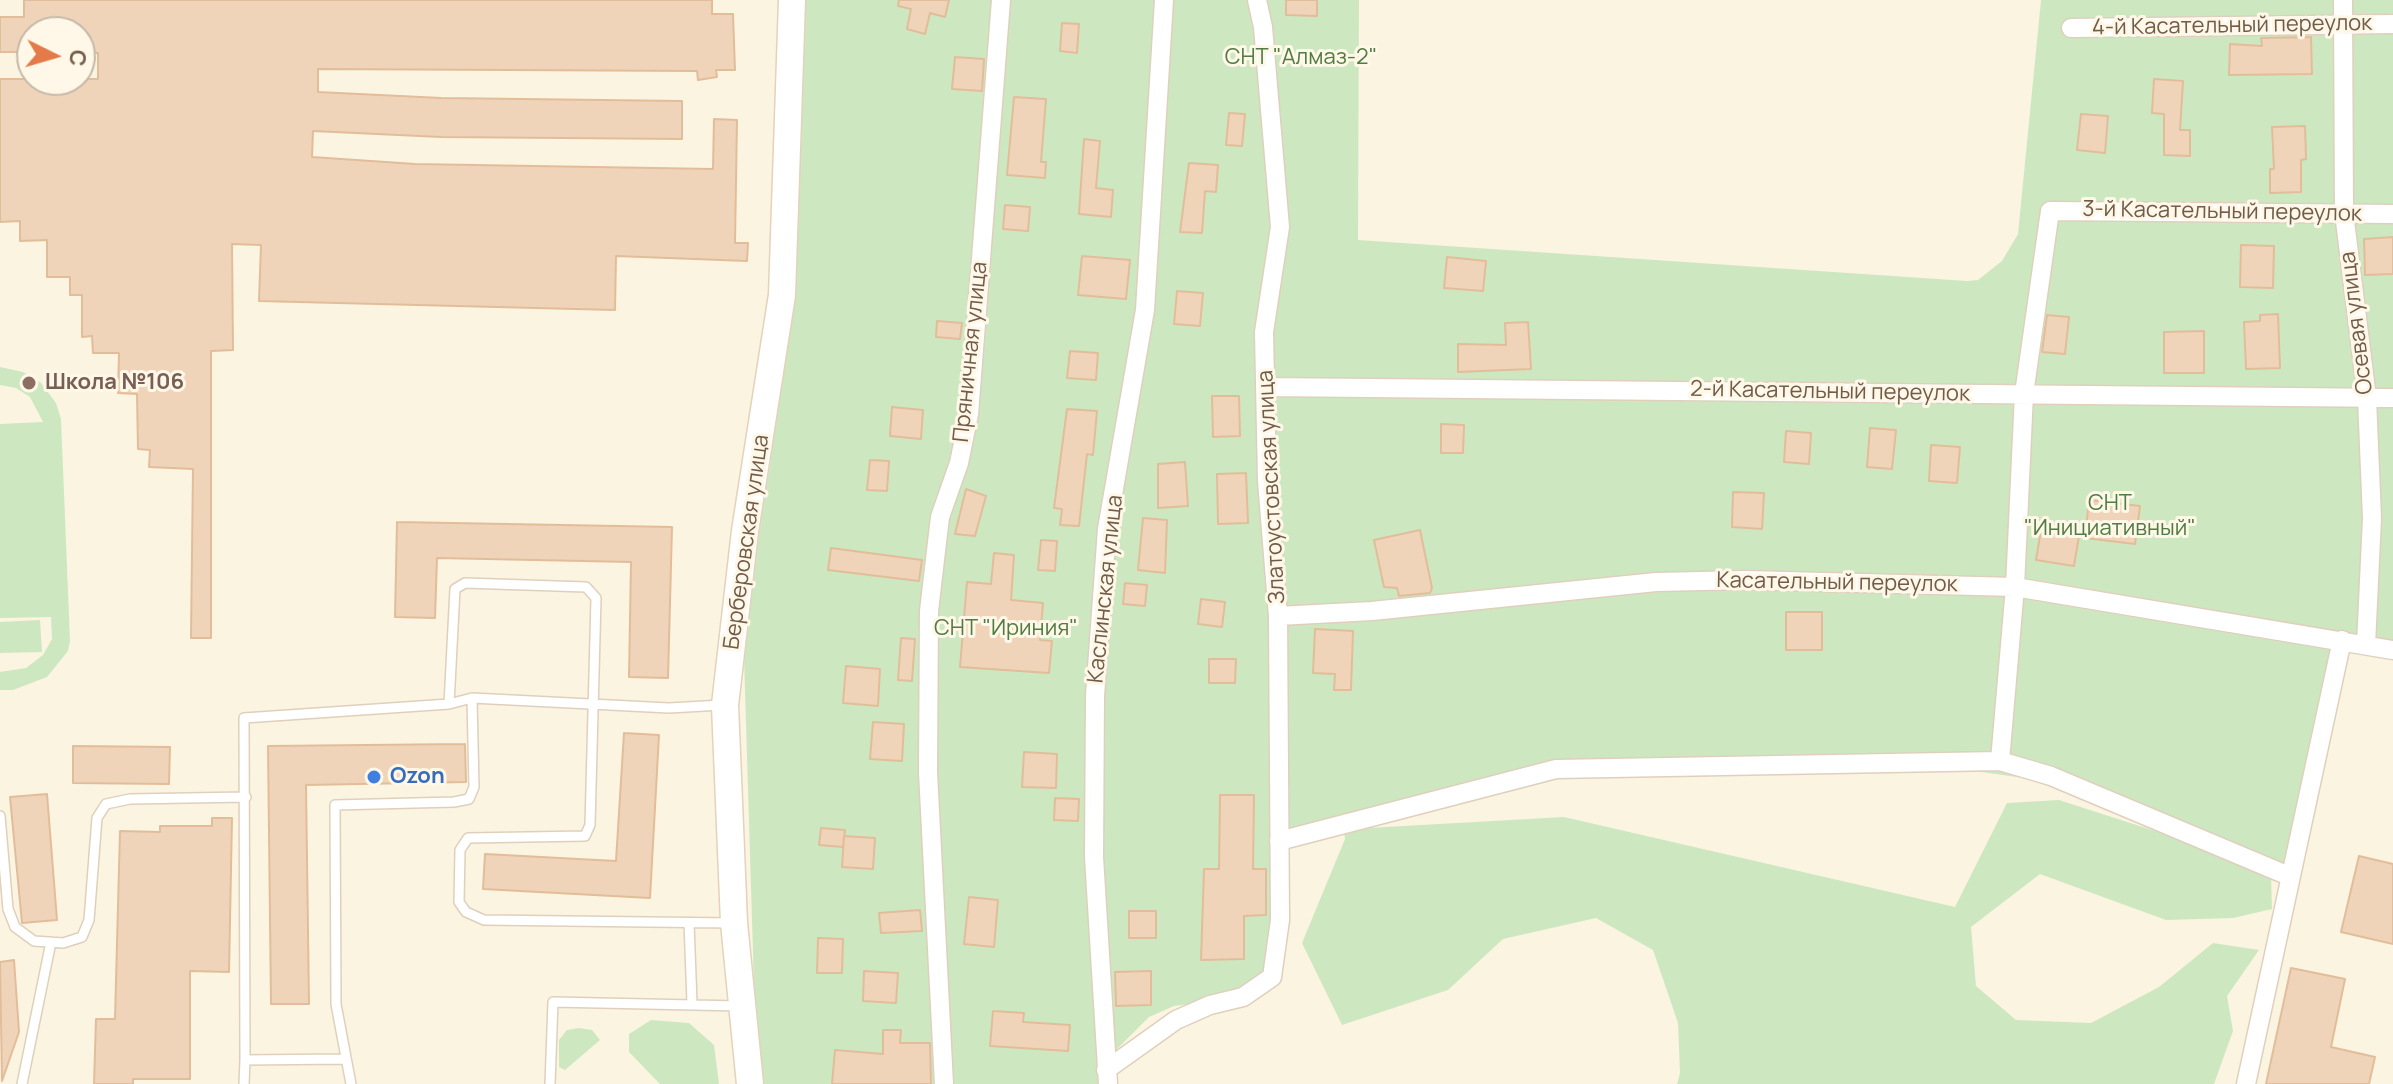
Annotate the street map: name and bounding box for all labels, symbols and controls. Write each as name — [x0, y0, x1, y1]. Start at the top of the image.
street label: 4-й Касательный переулок — [2092, 10, 2372, 42]
north arrow — [16, 16, 96, 96]
park label: СНТ "Алмаз-2" — [1225, 45, 1377, 71]
text: С — [62, 49, 94, 67]
street label: 3-й Касательный переулок — [2082, 196, 2362, 228]
street label: Осевая улица — [2335, 250, 2379, 396]
street label: Пряничная улица — [948, 260, 994, 444]
street label: Златоустовская улица — [1253, 369, 1291, 605]
place label: Школа №106 — [45, 370, 184, 396]
marker: Школа №106 — [20, 374, 38, 392]
street label: 2-й Касательный переулок — [1690, 376, 1970, 408]
street label: Берберовская улица — [719, 433, 775, 651]
park label: СНТ "Инициативный" — [2024, 491, 2196, 542]
street label: Каслинская улица — [1083, 493, 1129, 685]
street label: Касательный переулок — [1716, 568, 1958, 598]
park label: СНТ "Ириния" — [934, 616, 1078, 642]
place label: Ozon — [390, 764, 445, 790]
marker: Ozon — [365, 768, 383, 786]

